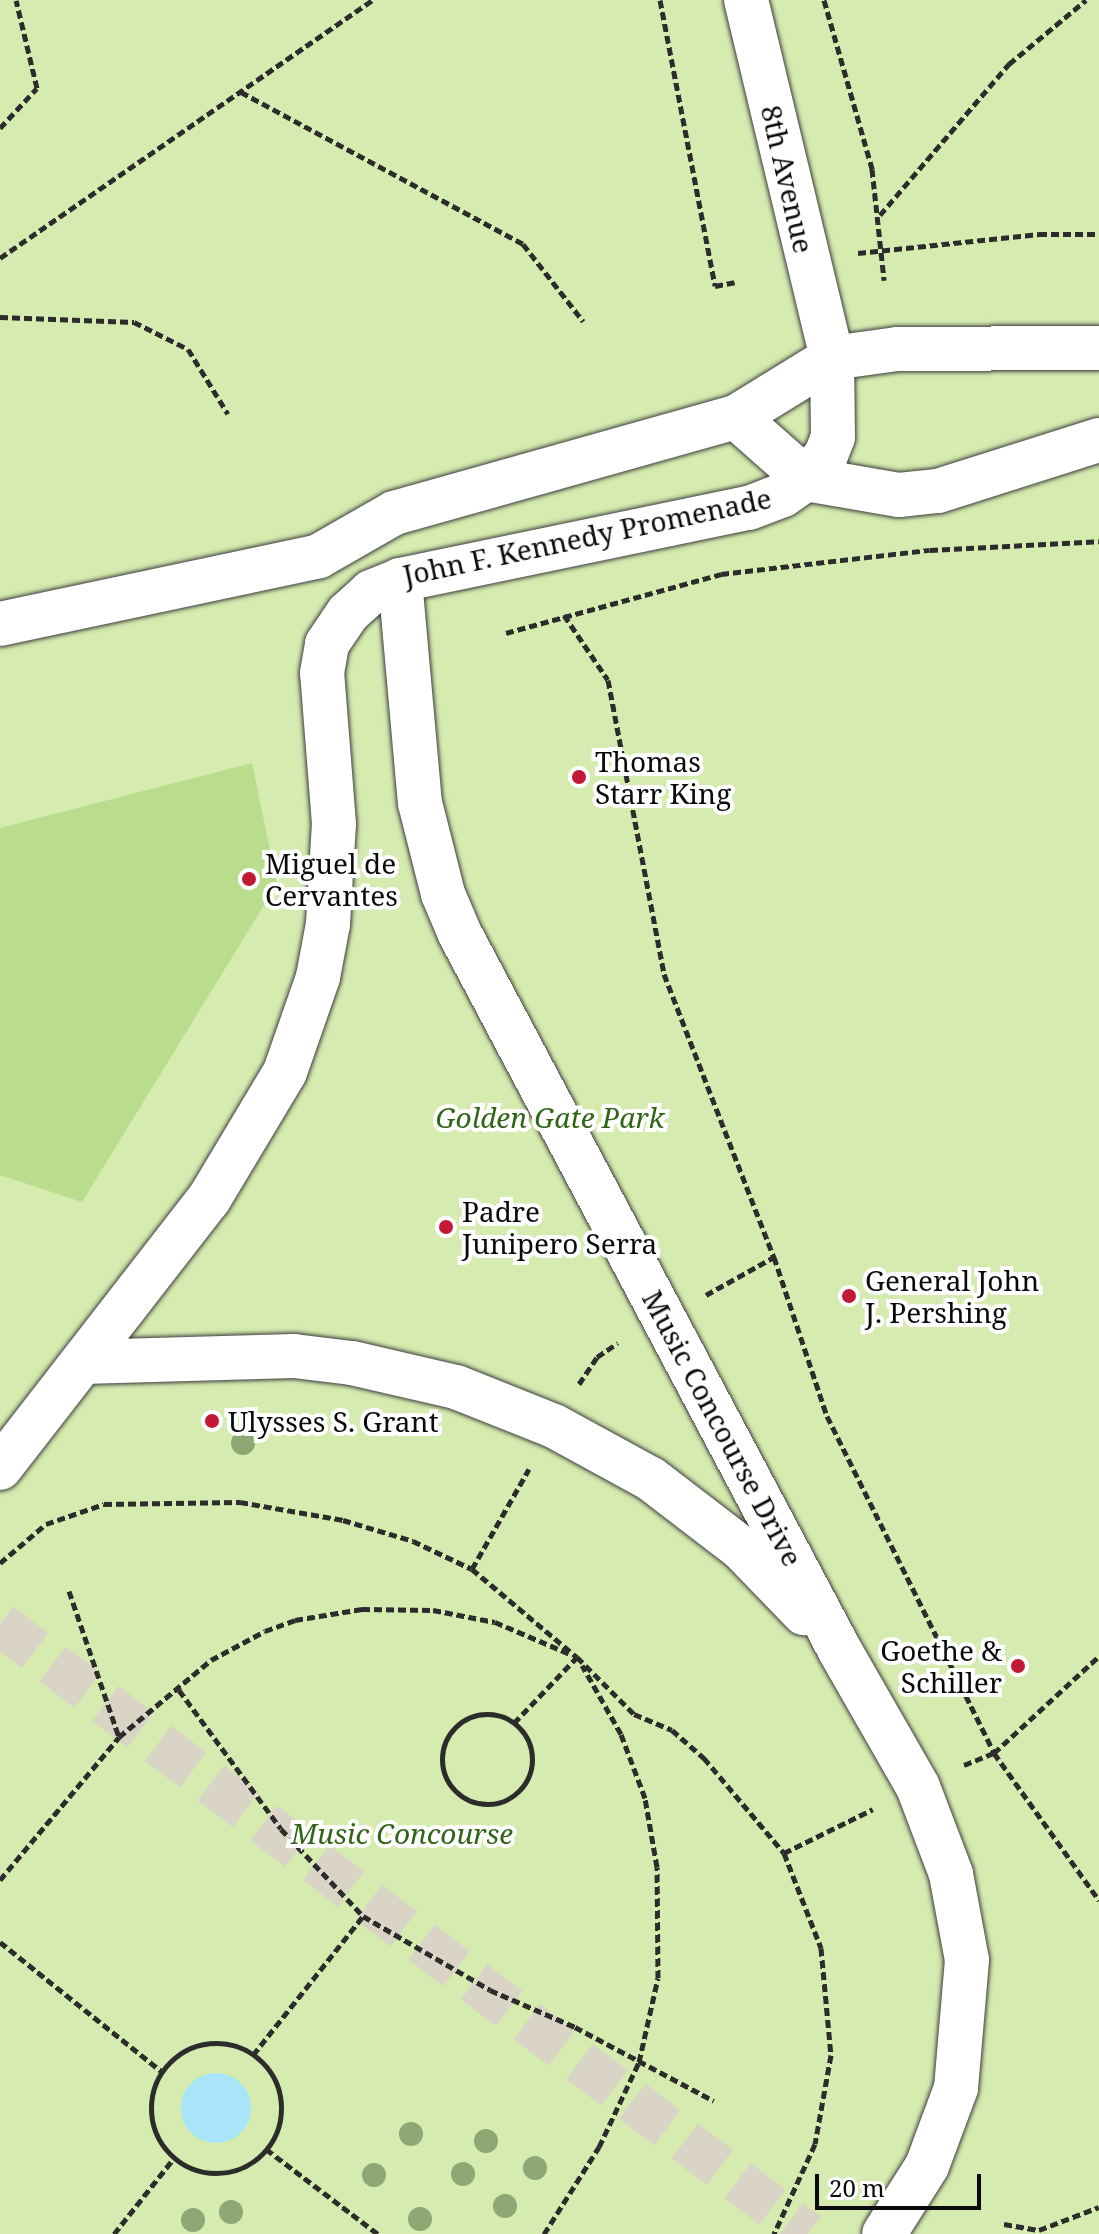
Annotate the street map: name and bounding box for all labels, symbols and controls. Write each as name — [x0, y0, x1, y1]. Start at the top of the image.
street label: 8th Avenue — [755, 102, 821, 256]
street label: John F. Kennedy Promenade — [400, 480, 774, 592]
place label: Thomas Starr King — [595, 744, 731, 810]
marker: Thomas Starr King — [570, 768, 588, 786]
place label: Miguel de Cervantes — [265, 846, 398, 912]
marker: Miguel de Cervantes — [240, 870, 258, 888]
park label: Golden Gate Park — [436, 1100, 664, 1134]
place label: Padre Junipero Serra — [462, 1194, 657, 1260]
marker: Padre Junipero Serra — [437, 1218, 455, 1236]
place label: General John J. Pershing — [865, 1263, 1039, 1329]
street label: Music Concourse Drive — [636, 1284, 810, 1572]
marker: General John J. Pershing — [840, 1287, 858, 1305]
place label: Ulysses S. Grant — [228, 1404, 439, 1438]
marker: Ulysses S. Grant — [203, 1412, 221, 1430]
place label: Goethe & Schiller — [880, 1633, 1002, 1699]
marker: Goethe & Schiller — [1009, 1657, 1027, 1675]
park label: Music Concourse — [291, 1816, 513, 1850]
scale bar — [819, 2158, 985, 2208]
text: 20 m — [829, 2171, 885, 2204]

